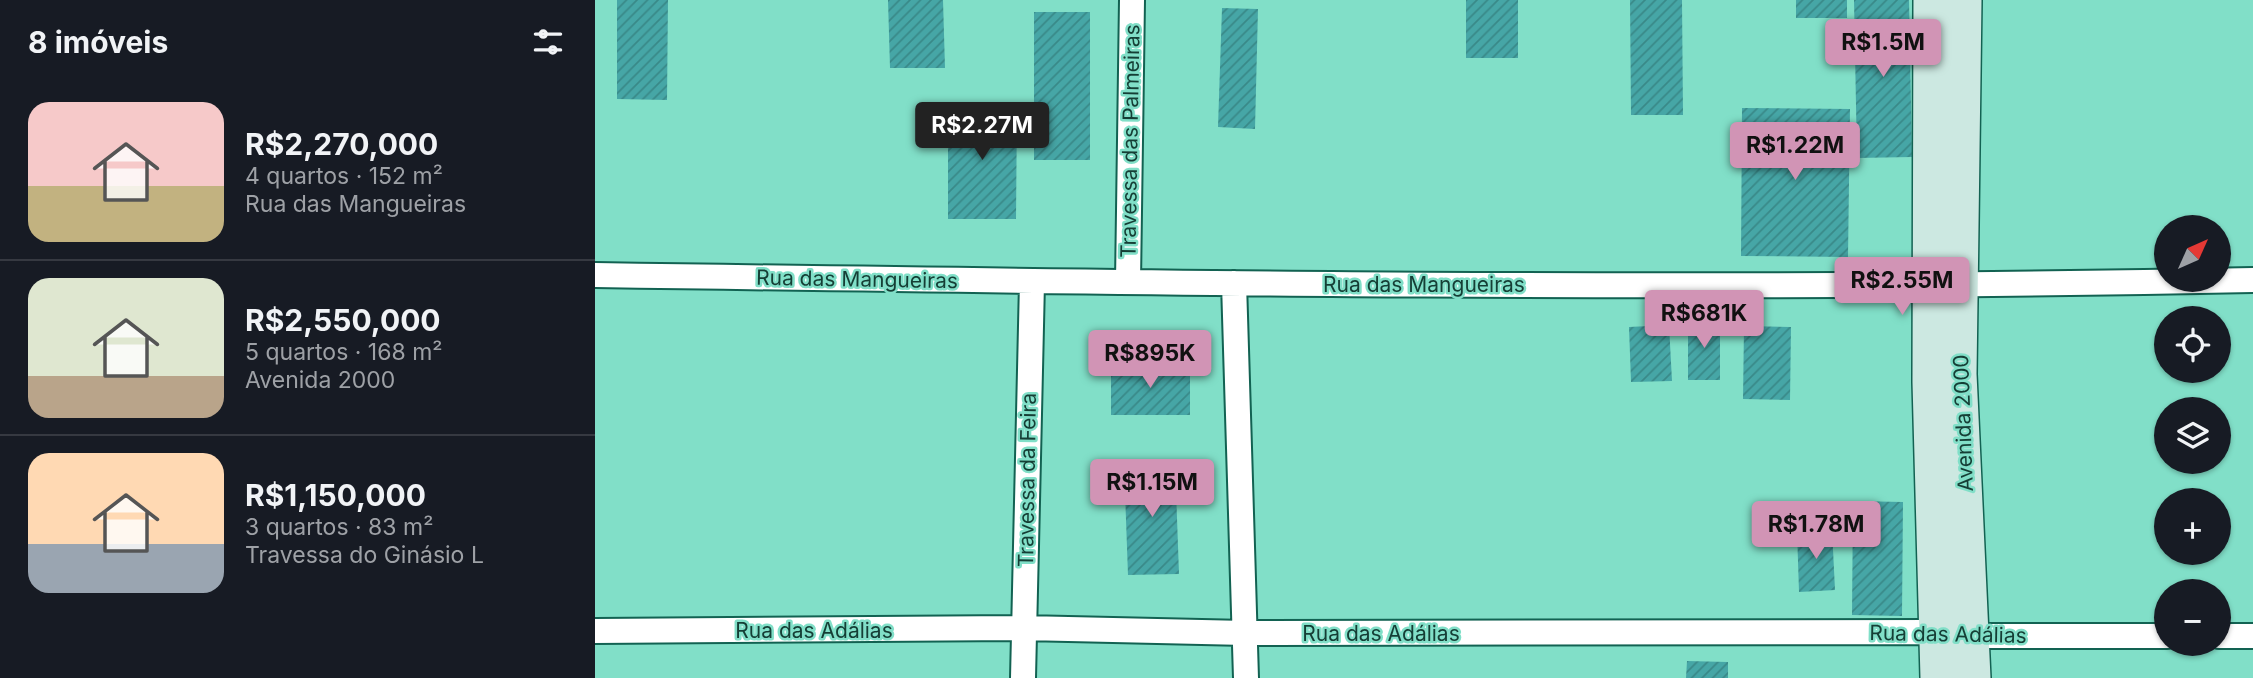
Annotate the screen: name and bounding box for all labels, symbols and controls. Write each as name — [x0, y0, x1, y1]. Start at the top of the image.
pin: R$1.5M — [1826, 20, 1940, 79]
icon: filters — [529, 23, 567, 61]
text: 8 imóveis — [28, 24, 168, 60]
street label: Travessa das Palmeiras — [1115, 24, 1145, 258]
text: R$1.5M — [1841, 28, 1925, 56]
pin: R$2.27M — [917, 102, 1047, 162]
text: R$2.27M — [931, 111, 1033, 139]
pin: R$1.22M — [1730, 122, 1860, 182]
text: R$2,270,000 — [245, 126, 438, 162]
icon: home — [84, 130, 168, 214]
text: R$1.22M — [1746, 131, 1844, 159]
text: 4 quartos · 152 m² — [245, 162, 443, 190]
text: Rua das Mangueiras — [245, 190, 466, 218]
north arrow — [2154, 215, 2231, 292]
map controls — [2154, 215, 2231, 656]
pin: R$2.55M — [1837, 258, 1967, 317]
street label: Rua das Mangueiras — [756, 265, 958, 293]
text: R$2.55M — [1850, 266, 1954, 294]
street label: Rua das Mangueiras — [1323, 272, 1525, 297]
pin: R$681K — [1647, 290, 1761, 350]
text: R$681K — [1661, 299, 1747, 327]
text: R$2,550,000 — [245, 302, 441, 338]
icon: home — [84, 306, 168, 390]
button: locate — [2154, 306, 2231, 383]
pin: R$895K — [1093, 330, 1207, 390]
text: 5 quartos · 168 m² — [245, 338, 443, 366]
text: R$895K — [1104, 339, 1196, 367]
street label: Avenida 2000 — [1948, 354, 1978, 492]
text: Avenida 2000 — [245, 366, 395, 394]
street label: Travessa da Feira — [1013, 393, 1041, 567]
button: layers — [2154, 397, 2231, 474]
pin: R$1.15M — [1087, 460, 1217, 519]
text: R$1.15M — [1106, 468, 1198, 496]
text: R$1,150,000 — [245, 477, 426, 513]
icon: home — [84, 481, 168, 565]
button: + — [2154, 488, 2231, 565]
pin: R$1.78M — [1751, 502, 1881, 561]
text: R$1.78M — [1768, 510, 1864, 538]
text: 3 quartos · 83 m² — [245, 513, 433, 541]
text: Travessa do Ginásio L — [245, 541, 484, 569]
button: − — [2154, 579, 2231, 656]
street label: Rua das Adálias — [735, 618, 893, 643]
street label: Rua das Adálias — [1869, 620, 2027, 648]
street label: Rua das Adálias — [1302, 621, 1460, 646]

